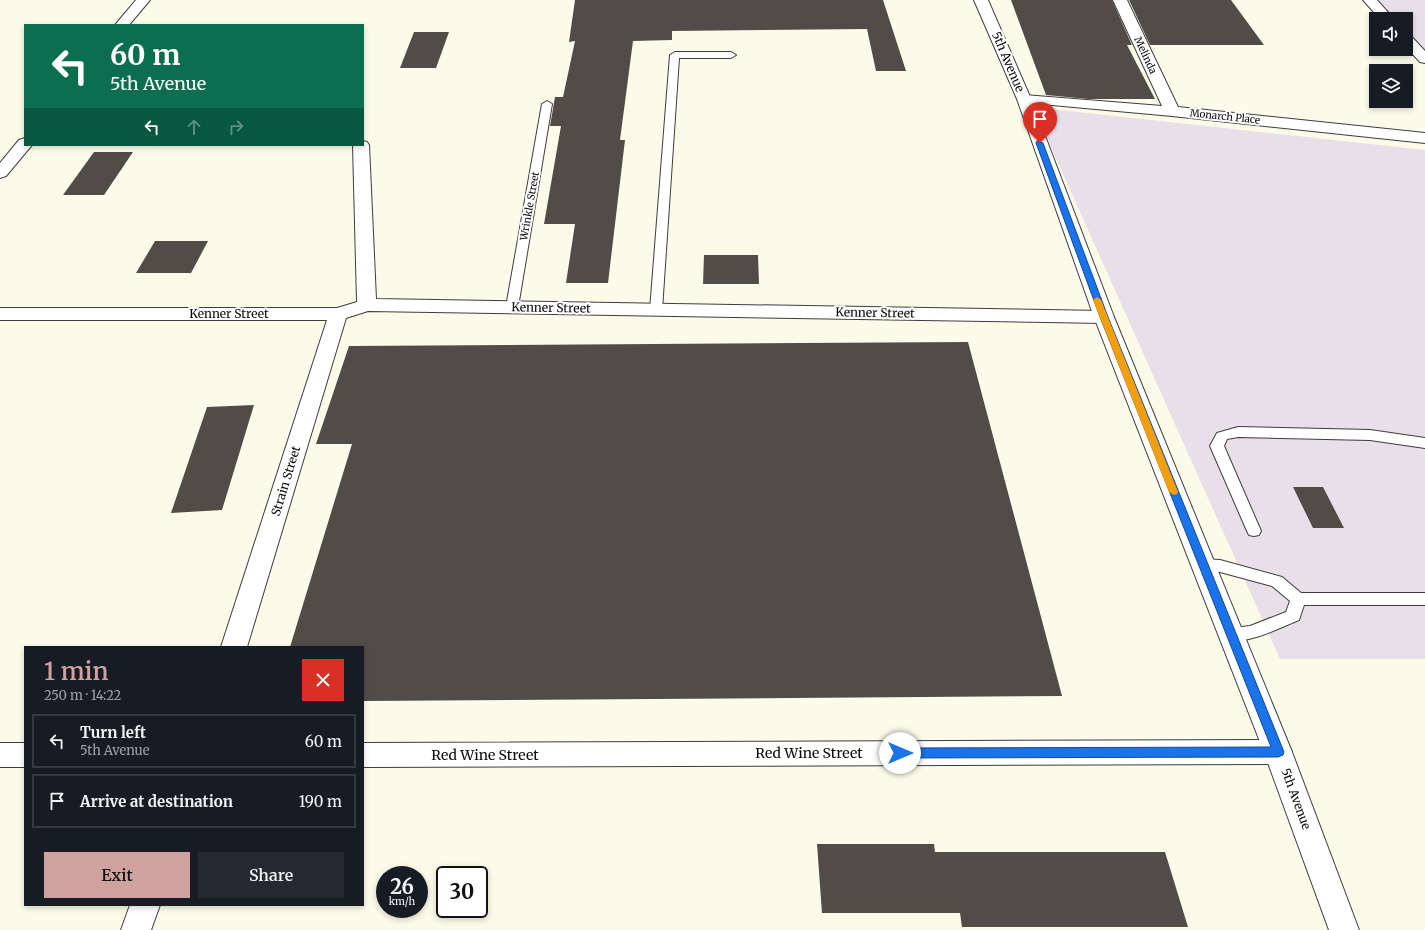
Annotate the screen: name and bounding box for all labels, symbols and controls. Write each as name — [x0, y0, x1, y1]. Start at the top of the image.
map controls — [1369, 12, 1413, 108]
button: sound — [1369, 12, 1413, 56]
street label: 5th Avenue — [989, 29, 1028, 94]
street label: Melinda — [1131, 35, 1160, 76]
text: 60 m — [110, 37, 180, 73]
icon: left — [44, 40, 96, 92]
button: layers — [1369, 64, 1413, 108]
text: 5th Avenue — [110, 72, 206, 95]
pin — [1023, 102, 1057, 143]
street label: Monarch Place — [1189, 106, 1261, 127]
icon: arrive — [1029, 108, 1051, 130]
icon: left — [141, 116, 163, 138]
icon: ahead — [183, 116, 205, 138]
icon: right — [225, 116, 247, 138]
street label: Wrinkle Street — [517, 171, 542, 243]
street label: Kenner Street — [511, 299, 591, 316]
street label: Kenner Street — [835, 304, 915, 321]
street label: Kenner Street — [189, 306, 269, 321]
street label: Strain Street — [268, 444, 303, 518]
text: 1 min — [44, 656, 109, 687]
button: close — [302, 659, 344, 701]
text: 250 m · 14:22 — [44, 687, 121, 704]
text: Turn left — [80, 723, 146, 742]
icon: left — [46, 730, 68, 752]
text: 60 m — [305, 732, 342, 751]
position arrow — [879, 732, 921, 774]
text: 5th Avenue — [80, 742, 149, 759]
street label: Red Wine Street — [755, 744, 863, 762]
street label: Red Wine Street — [431, 746, 539, 764]
street label: 5th Avenue — [1278, 766, 1314, 832]
icon: arrive — [46, 790, 68, 812]
text: Arrive at destination — [80, 792, 233, 811]
text: 190 m — [299, 792, 342, 811]
button: Exit — [44, 852, 190, 898]
button: Share — [198, 852, 344, 898]
speed limit sign: 30 — [436, 866, 488, 918]
text: 26 — [390, 874, 414, 899]
text: km/h — [389, 895, 415, 908]

